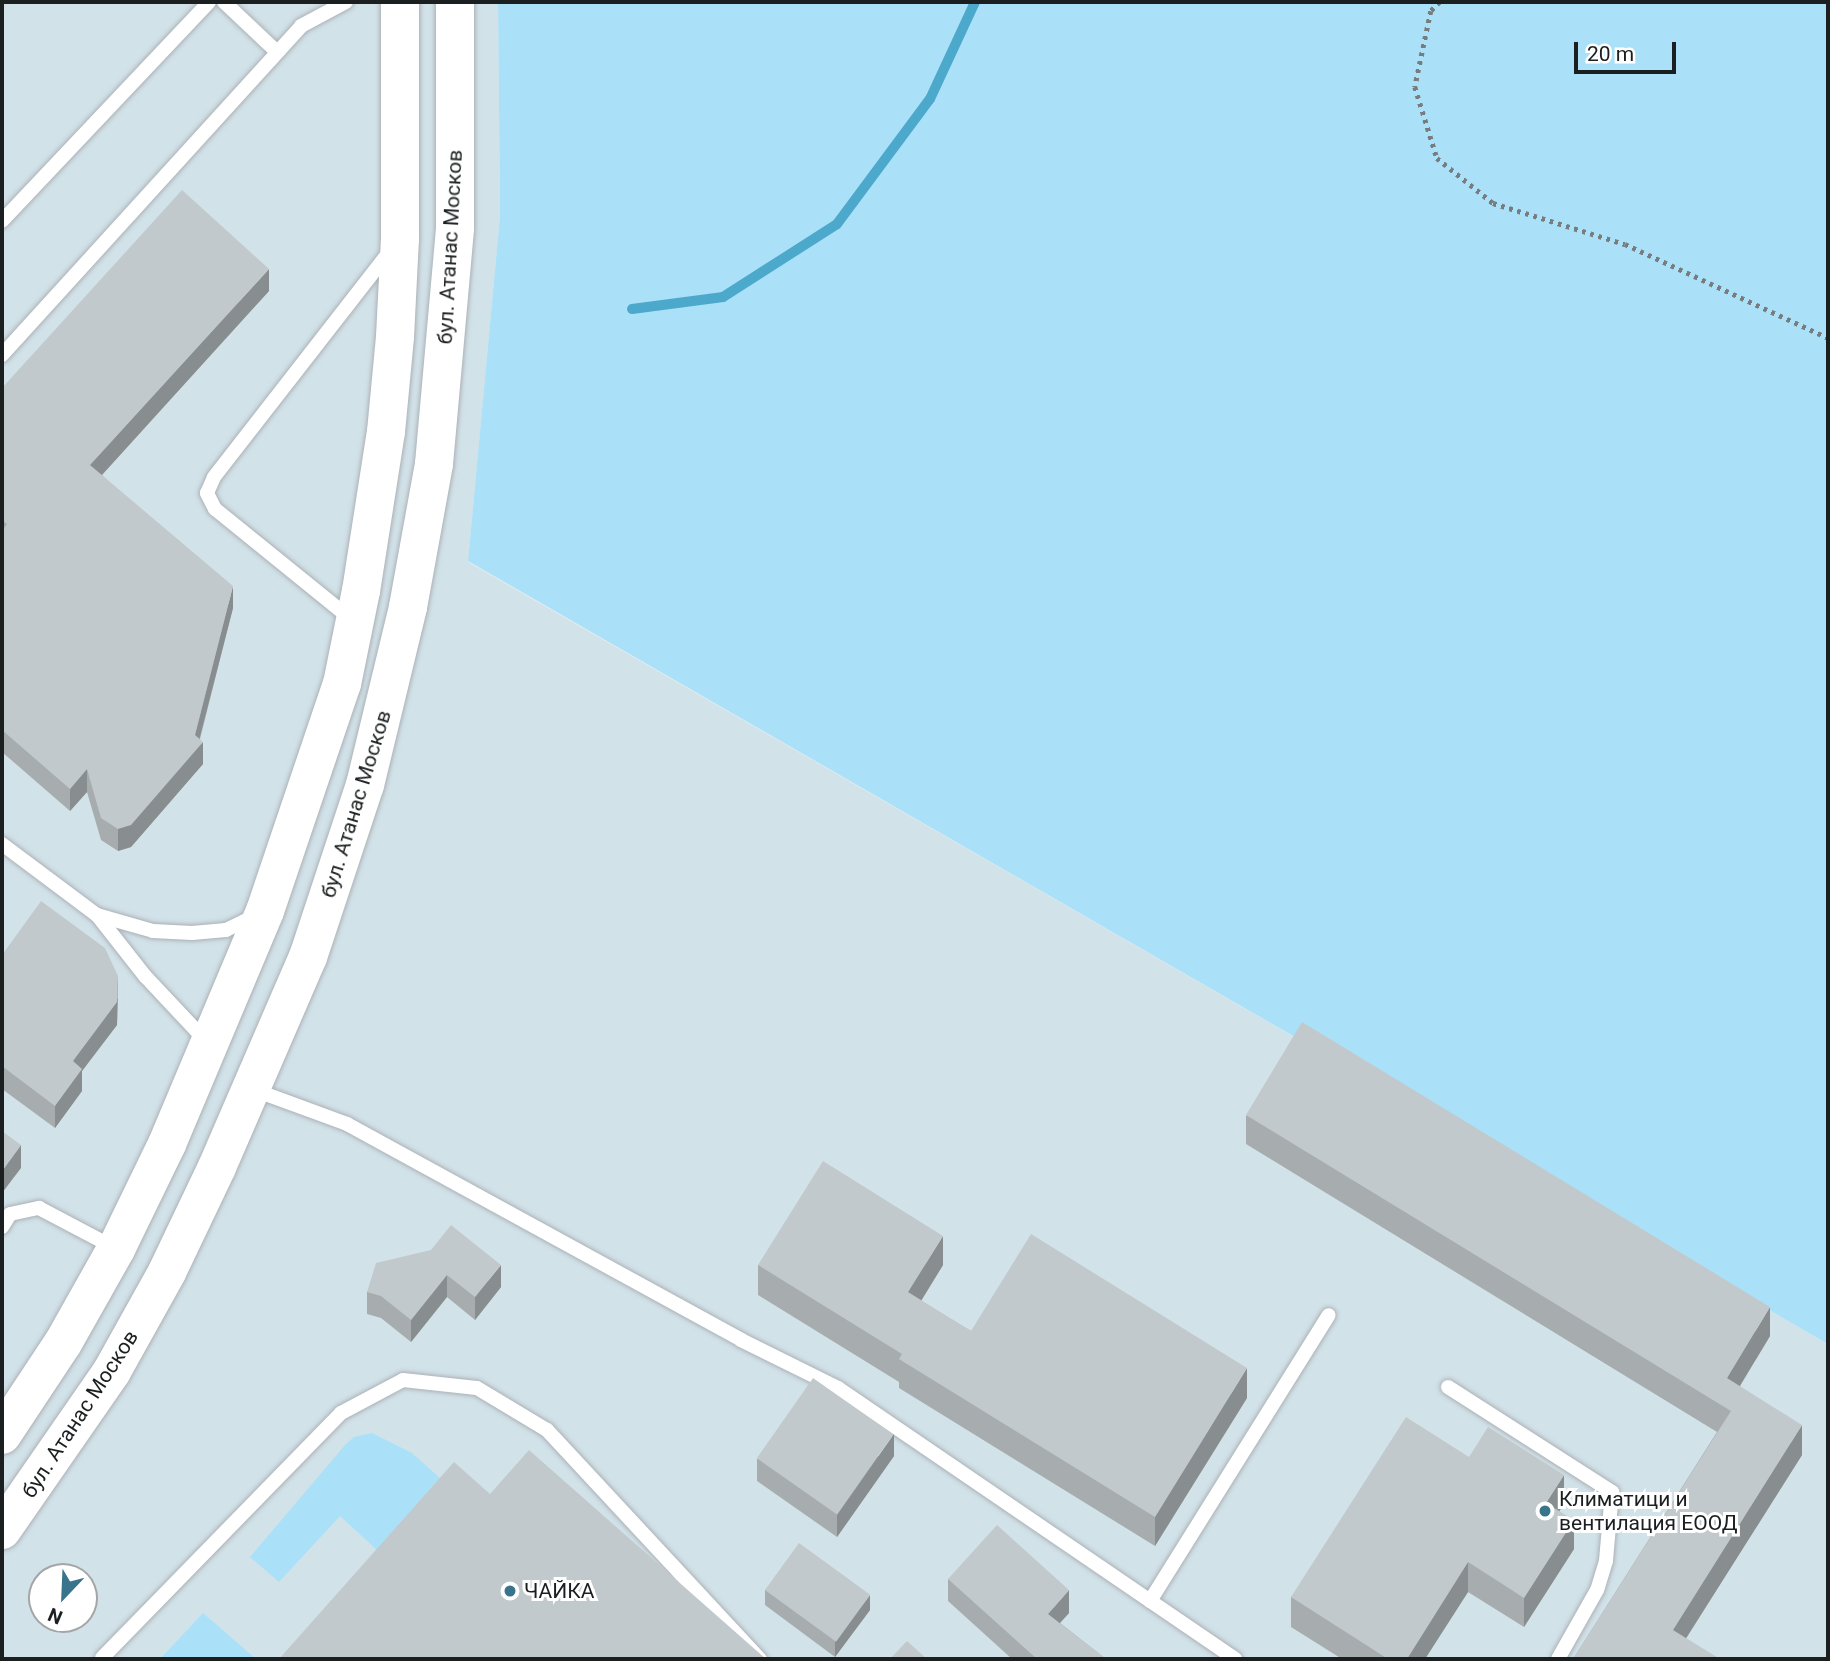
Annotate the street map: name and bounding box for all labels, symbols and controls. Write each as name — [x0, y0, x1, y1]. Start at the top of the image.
scale bar — [1578, 28, 1680, 72]
text: 20 m — [1587, 42, 1634, 66]
street label: бул. Атанас Москов — [432, 149, 468, 345]
street label: бул. Атанас Москов — [315, 707, 397, 901]
street label: бул. Атанас Москов — [16, 1326, 144, 1502]
place label: Климатици и вентилация ЕООД — [1559, 1486, 1738, 1536]
marker: Климатици и вентилация ЕООД — [1537, 1503, 1553, 1519]
north arrow — [28, 1563, 98, 1633]
place label: ЧАЙКА — [524, 1578, 594, 1604]
marker: ЧАЙКА — [502, 1583, 518, 1599]
text: N — [45, 1603, 66, 1629]

